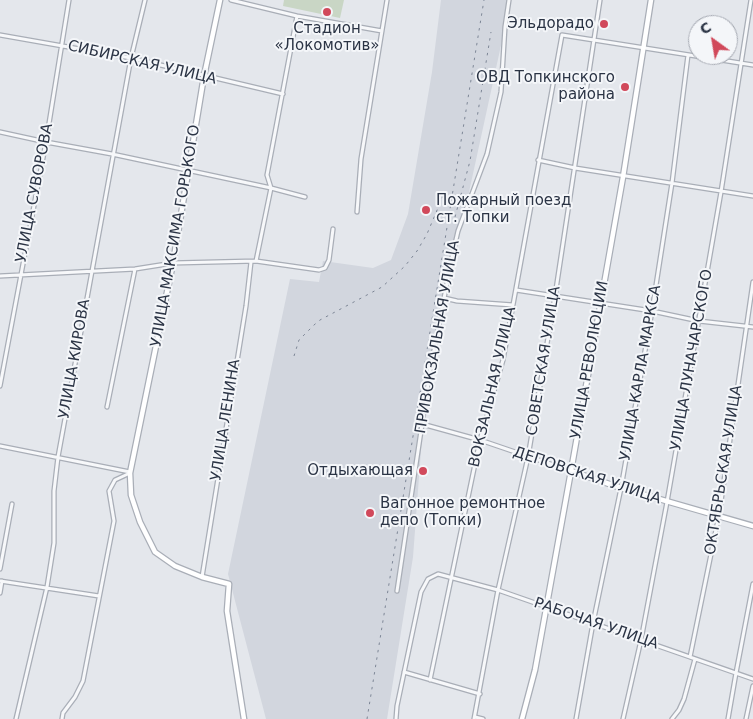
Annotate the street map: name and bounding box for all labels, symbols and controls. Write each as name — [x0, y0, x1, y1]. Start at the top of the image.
marker: Стадион «Локомотив» — [321, 6, 333, 18]
place label: Эльдорадо — [507, 15, 594, 33]
north arrow — [688, 15, 738, 65]
marker: Эльдорадо — [598, 18, 610, 30]
text: С — [697, 19, 714, 38]
place label: Стадион «Локомотив» — [275, 20, 379, 55]
street label: СИБИРСКАЯ УЛИЦА — [66, 37, 218, 89]
place label: ОВД Топкинского района — [476, 69, 615, 104]
marker: ОВД Топкинского района — [619, 81, 631, 93]
street label: УЛИЦА СУВОРОВА — [13, 122, 57, 264]
street label: УЛИЦА МАКСИМА ГОРЬКОГО — [148, 123, 204, 349]
place label: Пожарный поезд ст. Топки — [436, 192, 571, 227]
marker: Пожарный поезд ст. Топки — [420, 204, 432, 216]
street label: ПРИВОКЗАЛЬНАЯ УЛИЦА — [412, 239, 464, 435]
street label: УЛИЦА ЛУНАЧАРСКОГО — [667, 268, 717, 452]
street label: УЛИЦА РЕВОЛЮЦИИ — [567, 279, 613, 441]
street label: УЛИЦА КАРЛА МАРКСА — [617, 284, 665, 462]
street label: СОВЕТСКАЯ УЛИЦА — [523, 285, 565, 437]
street label: УЛИЦА КИРОВА — [56, 298, 94, 420]
street label: ВОКЗАЛЬНАЯ УЛИЦА — [466, 305, 520, 469]
street label: УЛИЦА ЛЕНИНА — [207, 358, 245, 482]
street label: ОКТЯБРЬСКАЯ УЛИЦА — [702, 384, 746, 556]
street label: ДЕПОВСКАЯ УЛИЦА — [511, 444, 663, 508]
place label: Отдыхающая — [307, 462, 413, 480]
marker: Отдыхающая — [417, 465, 429, 477]
place label: Вагонное ремонтное депо (Топки) — [380, 495, 545, 530]
marker: Вагонное ремонтное депо (Топки) — [364, 507, 376, 519]
street label: РАБОЧАЯ УЛИЦА — [531, 594, 661, 654]

